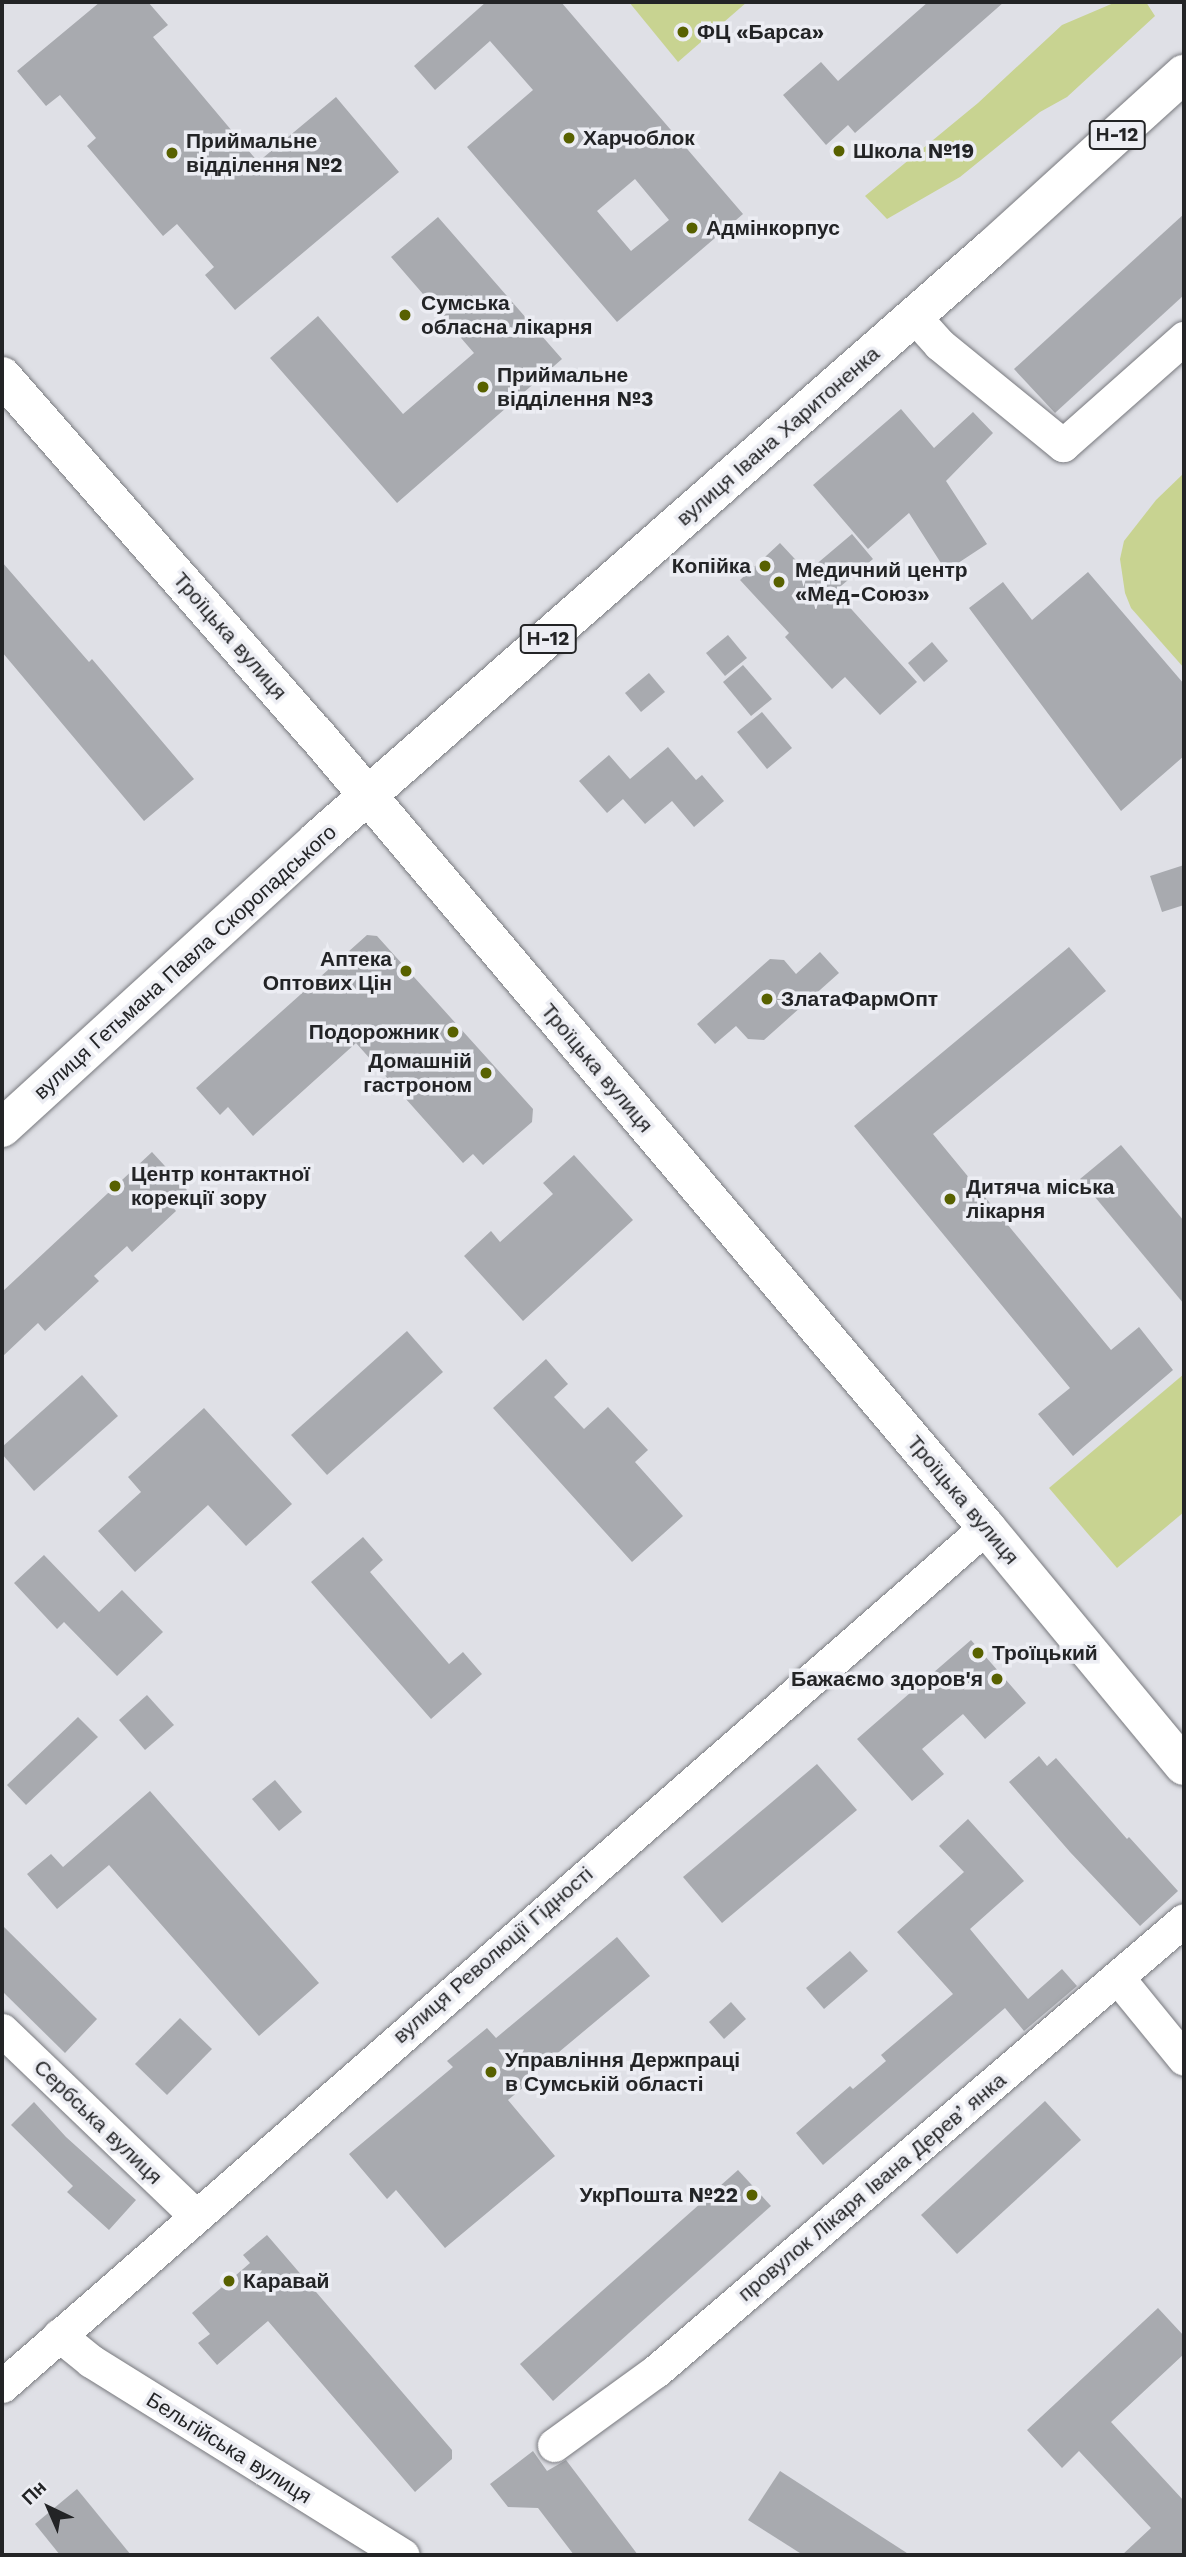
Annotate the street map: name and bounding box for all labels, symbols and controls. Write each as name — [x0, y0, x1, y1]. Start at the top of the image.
place label: ФЦ «Барса» — [697, 19, 824, 45]
marker: ФЦ «Барса» — [675, 24, 691, 40]
road number: Н-12 — [1087, 119, 1147, 150]
place label: Харчоблок — [583, 125, 695, 151]
place label: Приймальне відділення №2 — [186, 128, 343, 178]
marker: Харчоблок — [561, 130, 577, 146]
place label: Школа №19 — [853, 138, 974, 164]
marker: Школа №19 — [831, 143, 847, 159]
marker: Приймальне відділення №2 — [164, 145, 180, 161]
place label: Адмінкорпус — [706, 215, 840, 241]
marker: Адмінкорпус — [684, 220, 700, 236]
place label: Сумська обласна лікарня — [421, 290, 592, 340]
marker: Сумська обласна лікарня — [395, 305, 415, 325]
street label: вулиця Івана Харитоненка — [671, 341, 885, 531]
place label: Приймальне відділення №3 — [497, 362, 654, 412]
marker: Приймальне відділення №3 — [475, 379, 491, 395]
place label: Копійка — [672, 553, 751, 579]
place label: Медичний центр «Мед-Союз» — [795, 557, 967, 607]
marker: Копійка — [757, 558, 773, 574]
street label: Троїцька вулиця — [168, 567, 292, 705]
marker: Медичний центр «Мед-Союз» — [769, 572, 789, 592]
road number: Н-12 — [518, 624, 578, 654]
street label: вулиця Гетьмана Павла Скоропадського — [29, 819, 341, 1105]
place label: Аптека Оптових Цін — [263, 946, 392, 996]
marker: Аптека Оптових Цін — [398, 963, 414, 979]
place label: ЗлатаФармОпт — [781, 986, 938, 1012]
marker: ЗлатаФармОпт — [759, 991, 775, 1007]
street label: Троїцька вулиця — [536, 998, 658, 1138]
place label: Подорожник — [309, 1019, 439, 1045]
marker: Подорожник — [445, 1024, 461, 1040]
place label: Домашній гастроном — [363, 1048, 472, 1098]
marker: Домашній гастроном — [478, 1065, 494, 1081]
place label: Центр контактної корекції зору — [131, 1161, 310, 1211]
place label: Дитяча міська лікарня — [966, 1174, 1114, 1224]
marker: Центр контактної корекції зору — [105, 1176, 125, 1196]
marker: Дитяча міська лікарня — [940, 1189, 960, 1209]
street label: Троїцька вулиця — [902, 1430, 1024, 1570]
place label: Троїцький — [992, 1640, 1098, 1666]
marker: Троїцький — [970, 1645, 986, 1661]
place label: Бажаємо здоров'я — [791, 1666, 983, 1692]
marker: Бажаємо здоров'я — [989, 1671, 1005, 1687]
street label: вулиця Революції Гідності — [388, 1861, 598, 2049]
place label: Управління Держпраці в Сумській області — [505, 2047, 740, 2097]
street label: Сербська вулиця — [29, 2054, 167, 2190]
marker: Управління Держпраці в Сумській області — [483, 2064, 499, 2080]
street label: провулок Лікаря Івана Деревʼянка — [733, 2067, 1011, 2307]
place label: УкрПошта №22 — [580, 2182, 738, 2208]
marker: УкрПошта №22 — [744, 2187, 760, 2203]
place label: Каравай — [243, 2268, 329, 2294]
marker: Каравай — [221, 2273, 237, 2289]
street label: Бельгійська вулиця — [142, 2387, 316, 2509]
north arrow — [14, 2473, 84, 2543]
text: Пн — [17, 2476, 51, 2510]

